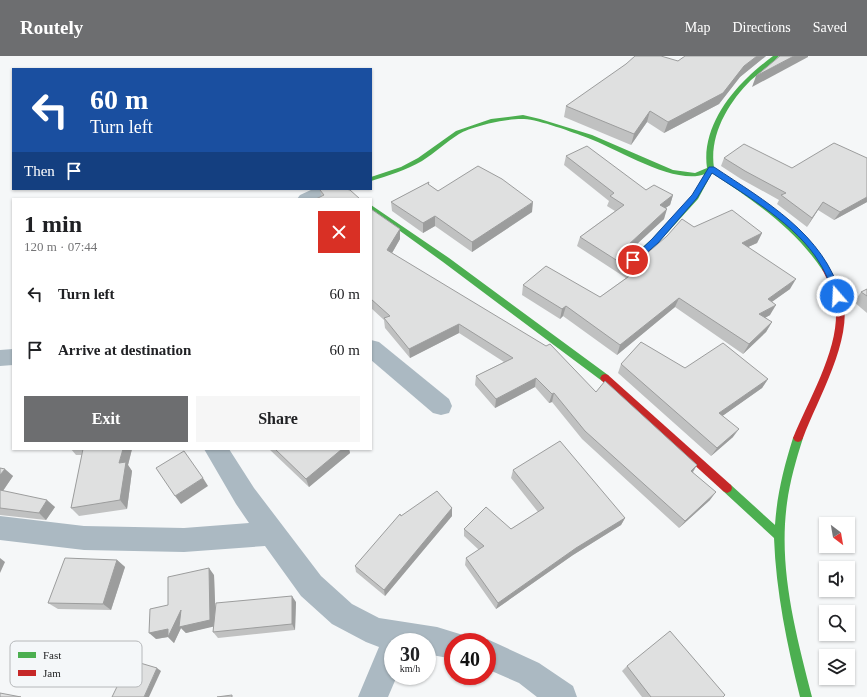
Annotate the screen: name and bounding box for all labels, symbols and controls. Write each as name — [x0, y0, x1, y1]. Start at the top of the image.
text: Routely — [20, 17, 83, 38]
text: Map — [685, 20, 710, 35]
text: Directions — [732, 20, 791, 35]
text: Saved — [813, 20, 847, 35]
icon: left — [24, 84, 76, 136]
text: 60 m — [90, 84, 148, 115]
text: Turn left — [90, 117, 153, 137]
icon: arrive — [63, 160, 85, 182]
text: Then — [24, 163, 55, 179]
text: 1 min — [24, 211, 82, 237]
button: close — [318, 211, 360, 253]
text: 120 m · 07:44 — [24, 239, 97, 254]
pin — [616, 243, 650, 277]
icon: arrive — [622, 249, 644, 271]
position arrow — [816, 275, 858, 317]
icon: left — [24, 283, 46, 305]
text: Turn left — [58, 286, 115, 302]
text: 60 m — [330, 286, 360, 302]
icon: arrive — [24, 339, 46, 361]
text: Arrive at destination — [58, 342, 191, 358]
text: 60 m — [330, 342, 360, 358]
button: Exit — [24, 396, 188, 442]
button: Share — [196, 396, 360, 442]
north arrow — [819, 517, 855, 553]
map controls — [819, 517, 855, 685]
button: sound — [819, 561, 855, 597]
button: search — [819, 605, 855, 641]
speed limit sign: 40 — [444, 633, 496, 685]
legend — [10, 641, 142, 687]
text: 30 — [400, 643, 420, 665]
text: Fast — [43, 649, 61, 661]
button: layers — [819, 649, 855, 685]
text: km/h — [400, 663, 420, 674]
text: Jam — [43, 667, 61, 679]

